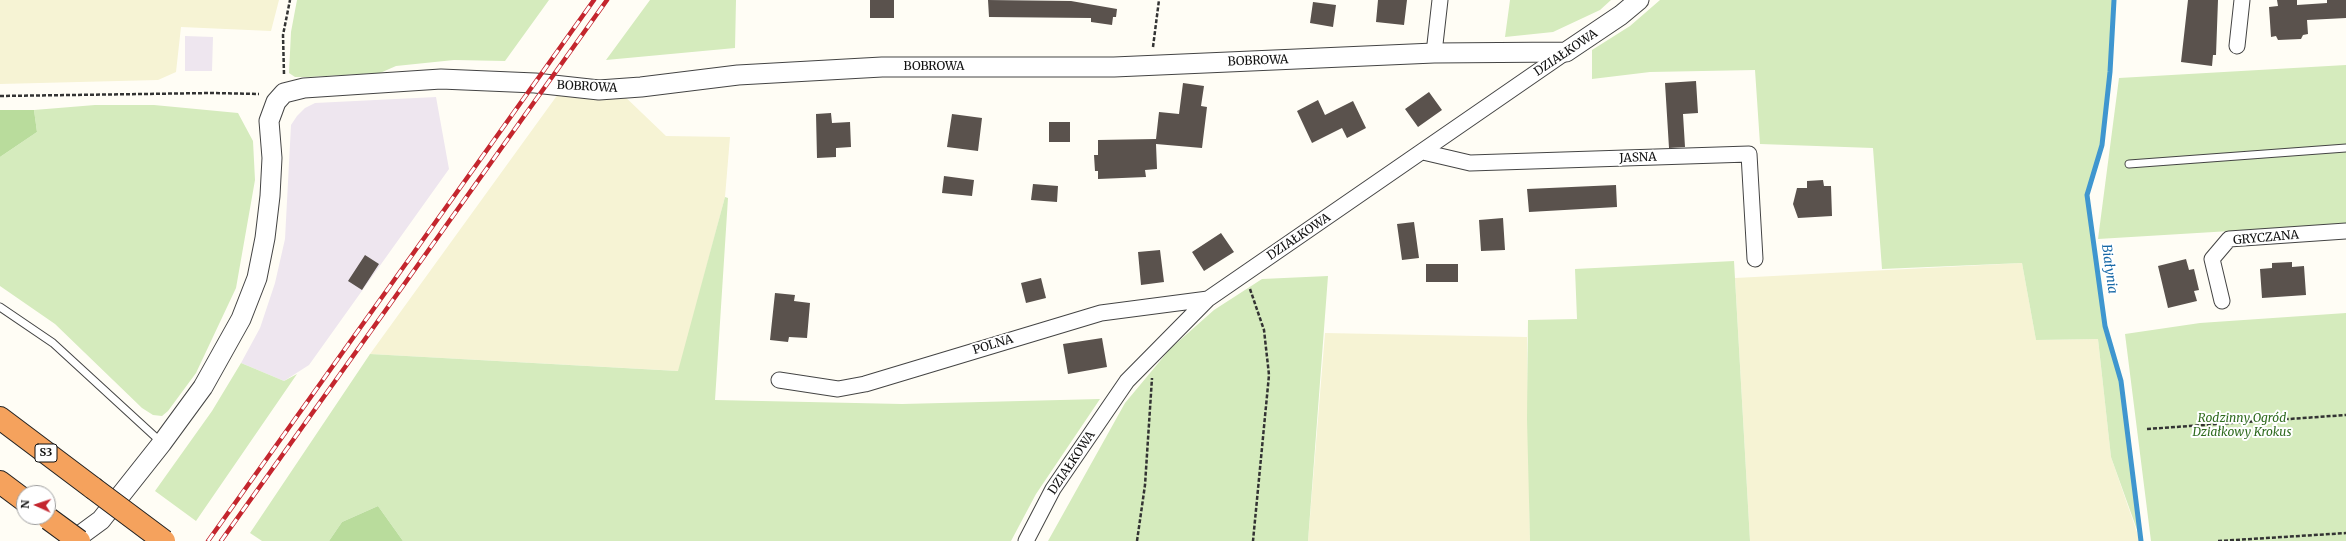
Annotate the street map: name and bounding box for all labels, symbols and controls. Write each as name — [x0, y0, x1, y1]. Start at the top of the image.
street label: DZIAŁKOWA — [1532, 27, 1600, 79]
street label: BOBROWA — [1227, 53, 1289, 69]
street label: BOBROWA — [904, 60, 964, 74]
street label: BOBROWA — [556, 78, 618, 96]
street label: JASNA — [1619, 150, 1657, 166]
street label: DZIAŁKOWA — [1265, 211, 1333, 263]
street label: GRYCZANA — [2233, 228, 2299, 248]
water label: Białynia — [2098, 243, 2120, 295]
street label: POLNA — [971, 332, 1015, 358]
park label: Rodzinny Ogród Działkowy Krokus — [2192, 412, 2292, 440]
street label: DZIAŁKOWA — [1046, 429, 1098, 497]
road number: S3 — [35, 444, 57, 462]
north arrow — [16, 485, 56, 525]
text: N — [18, 500, 32, 509]

